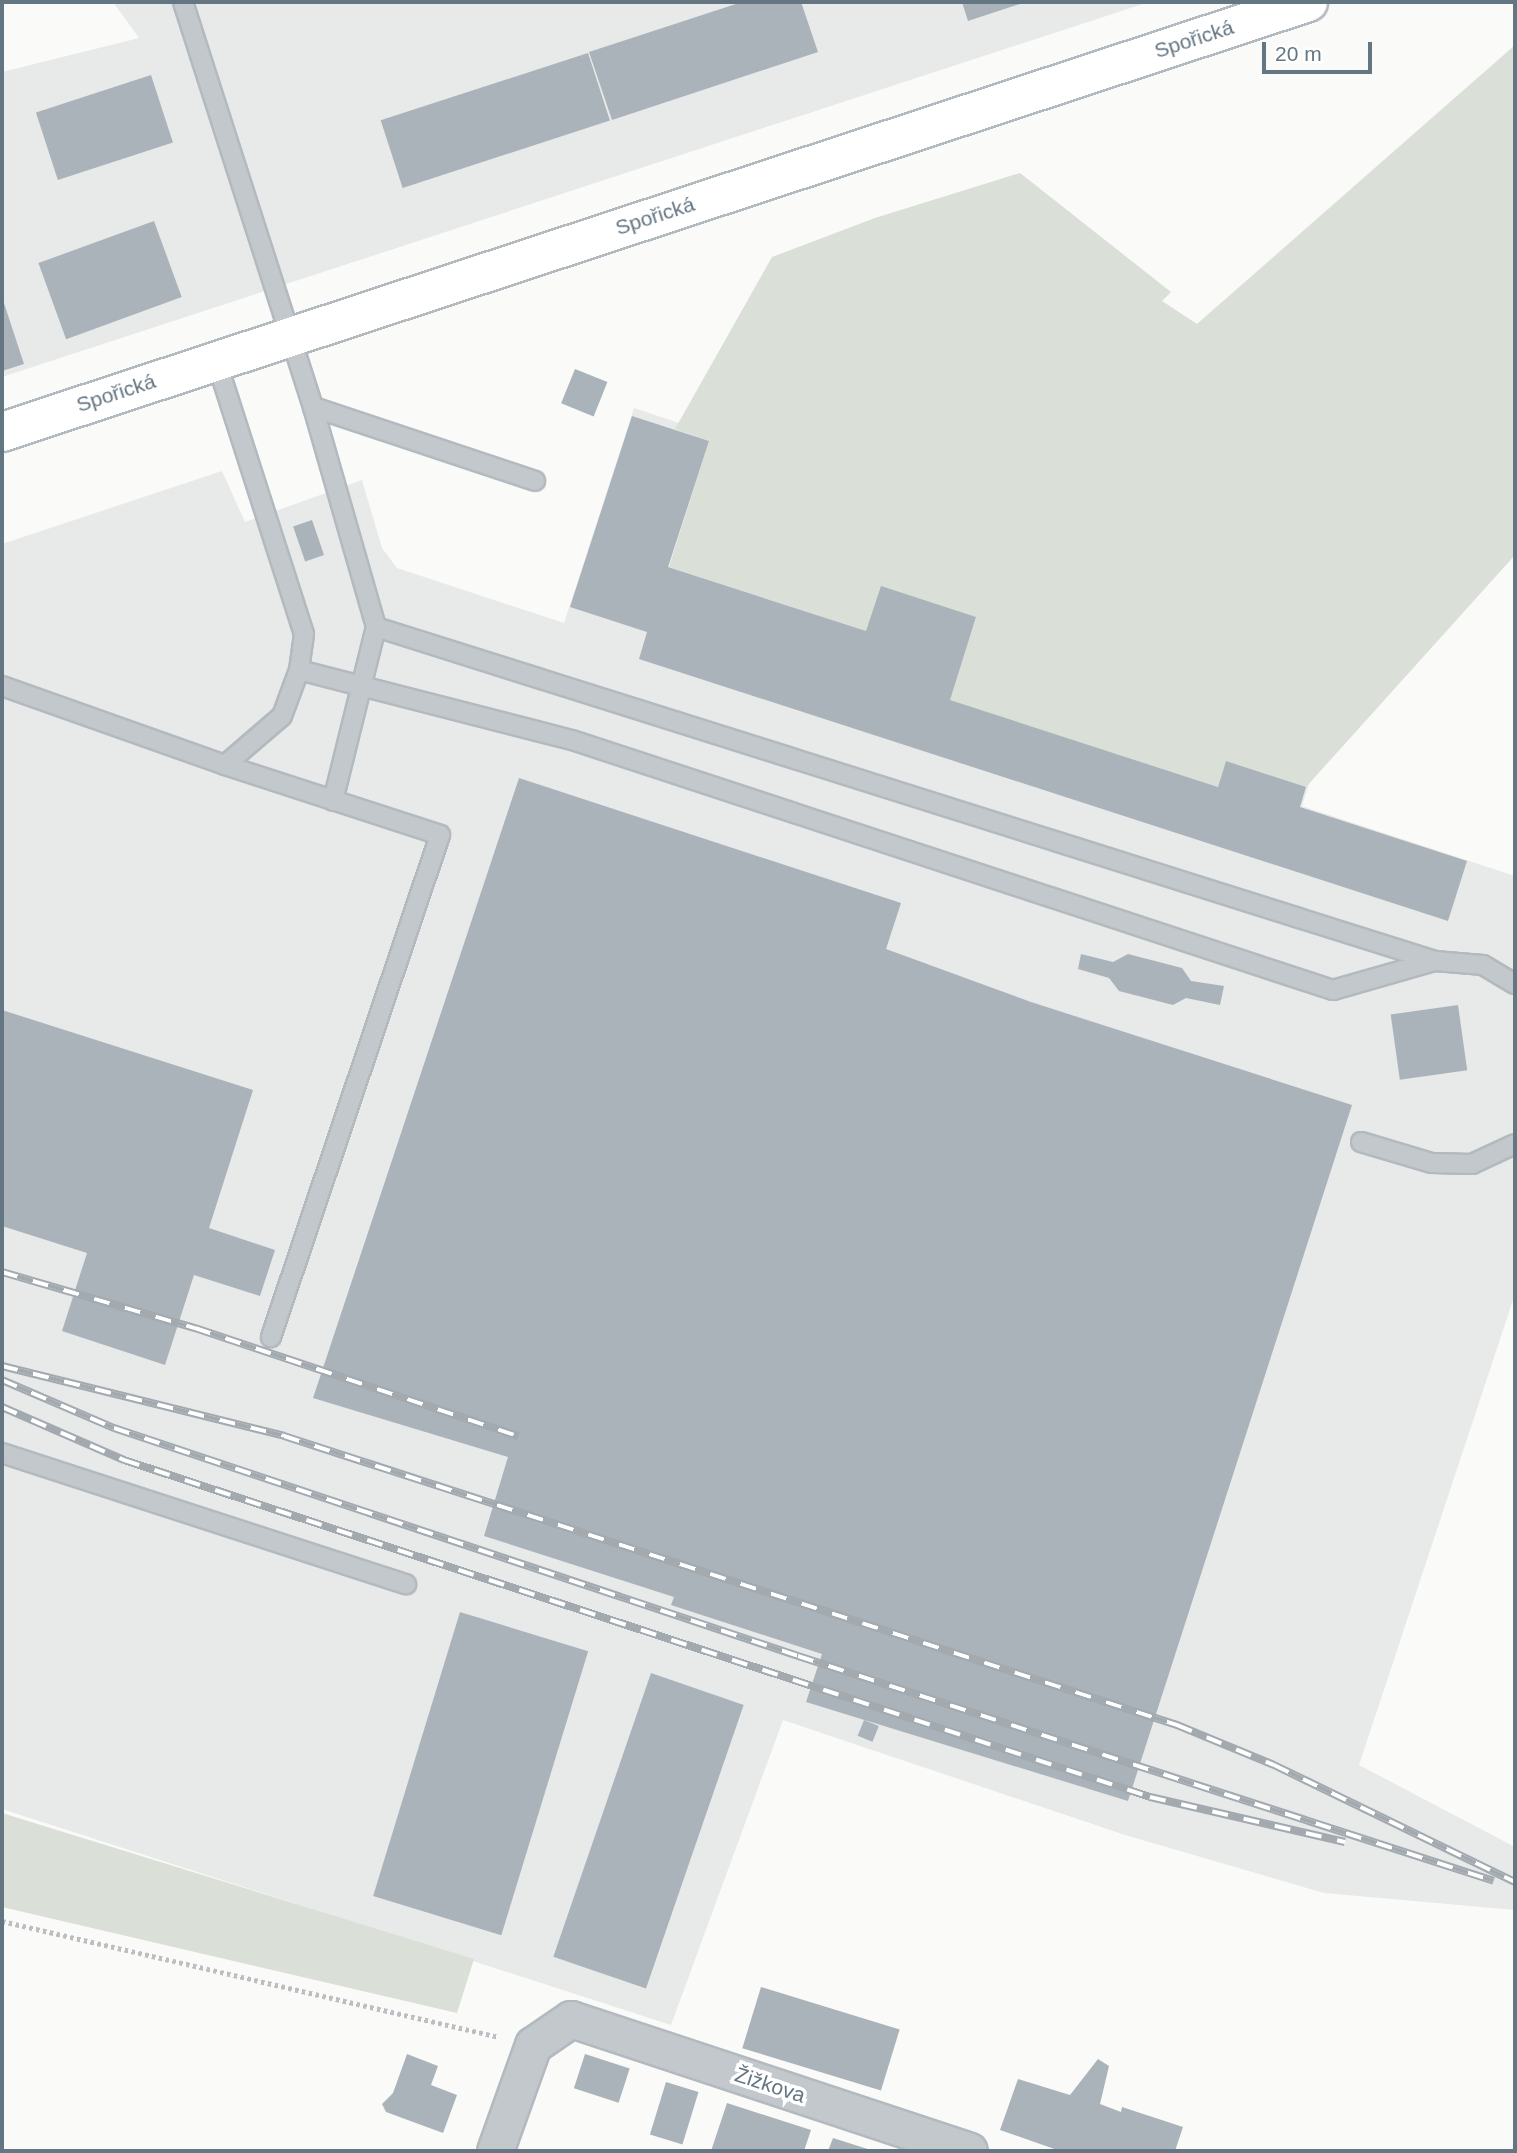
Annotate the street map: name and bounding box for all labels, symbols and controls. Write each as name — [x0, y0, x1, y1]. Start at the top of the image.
street label: Spořická — [1151, 14, 1237, 64]
scale bar — [1265, 28, 1375, 72]
text: 20 m — [1275, 42, 1322, 65]
street label: Spořická — [612, 191, 698, 241]
street label: Spořická — [73, 368, 159, 418]
street label: Žižkova — [732, 2062, 808, 2108]

